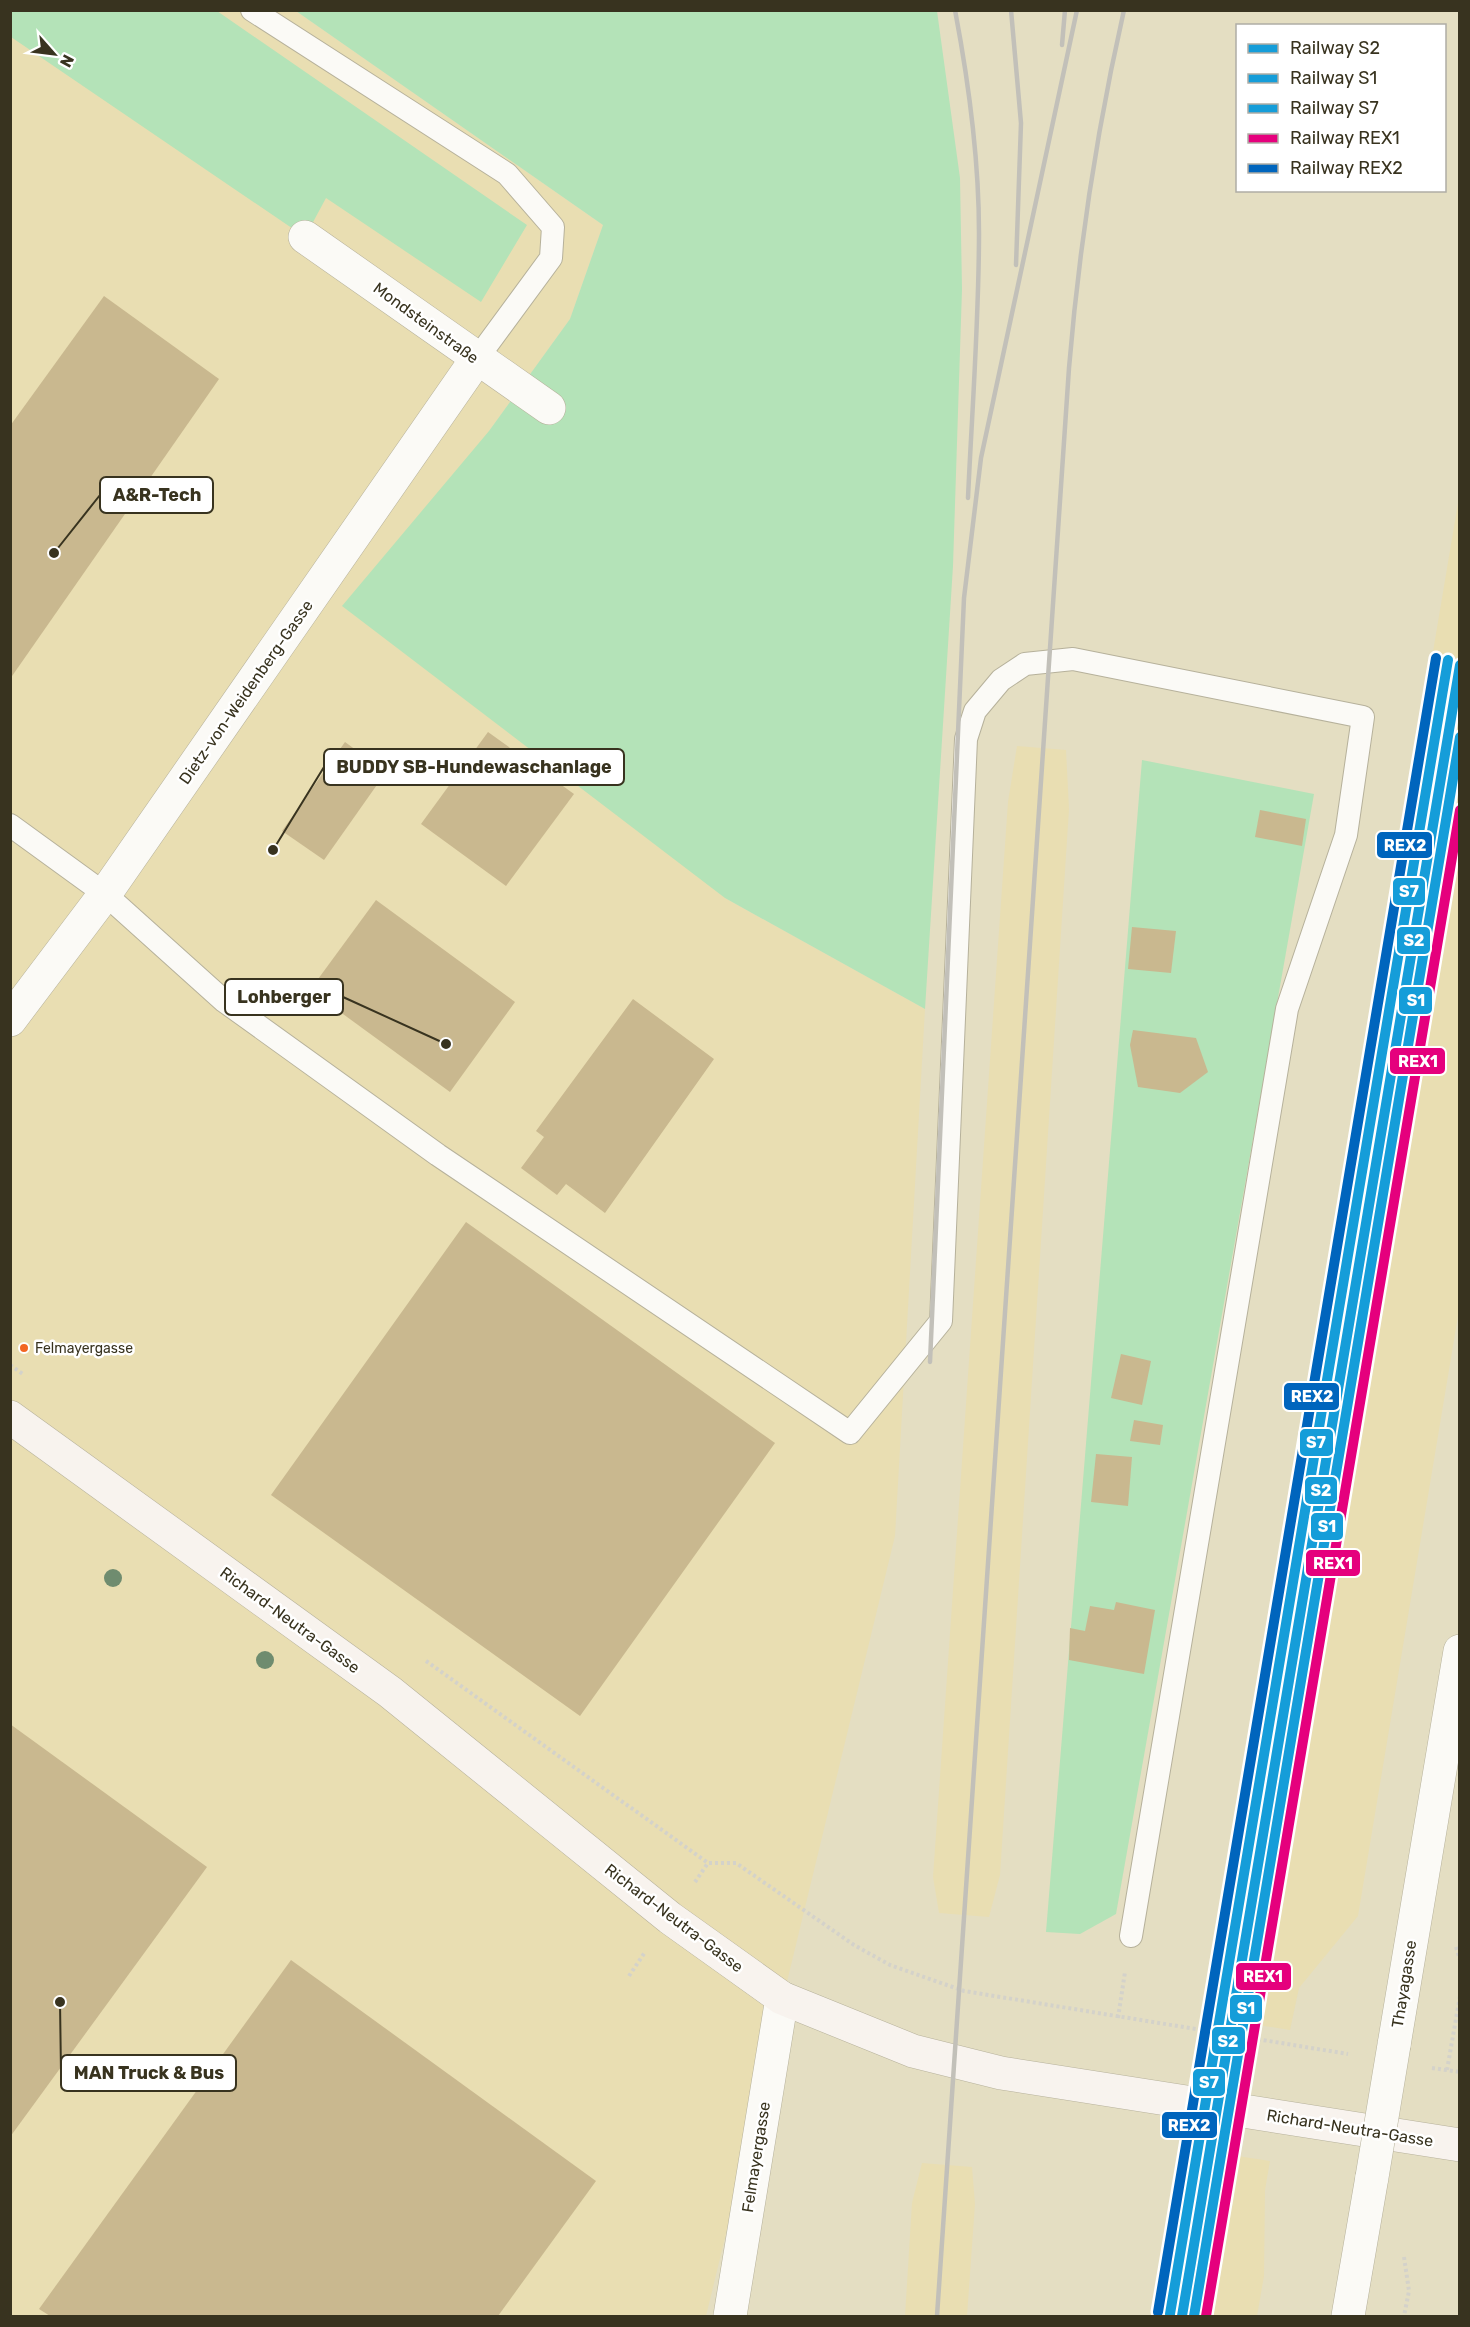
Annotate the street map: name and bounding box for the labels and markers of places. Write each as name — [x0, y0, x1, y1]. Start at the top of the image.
callout: A&R-Tech — [100, 477, 213, 513]
callout: BUDDY SB-Hundewaschanlage — [324, 749, 624, 785]
callout: Lohberger — [225, 979, 343, 1015]
place label: Felmayergasse — [35, 1340, 133, 1357]
marker: Felmayergasse — [18, 1342, 30, 1354]
callout: MAN Truck & Bus — [61, 2055, 236, 2091]

